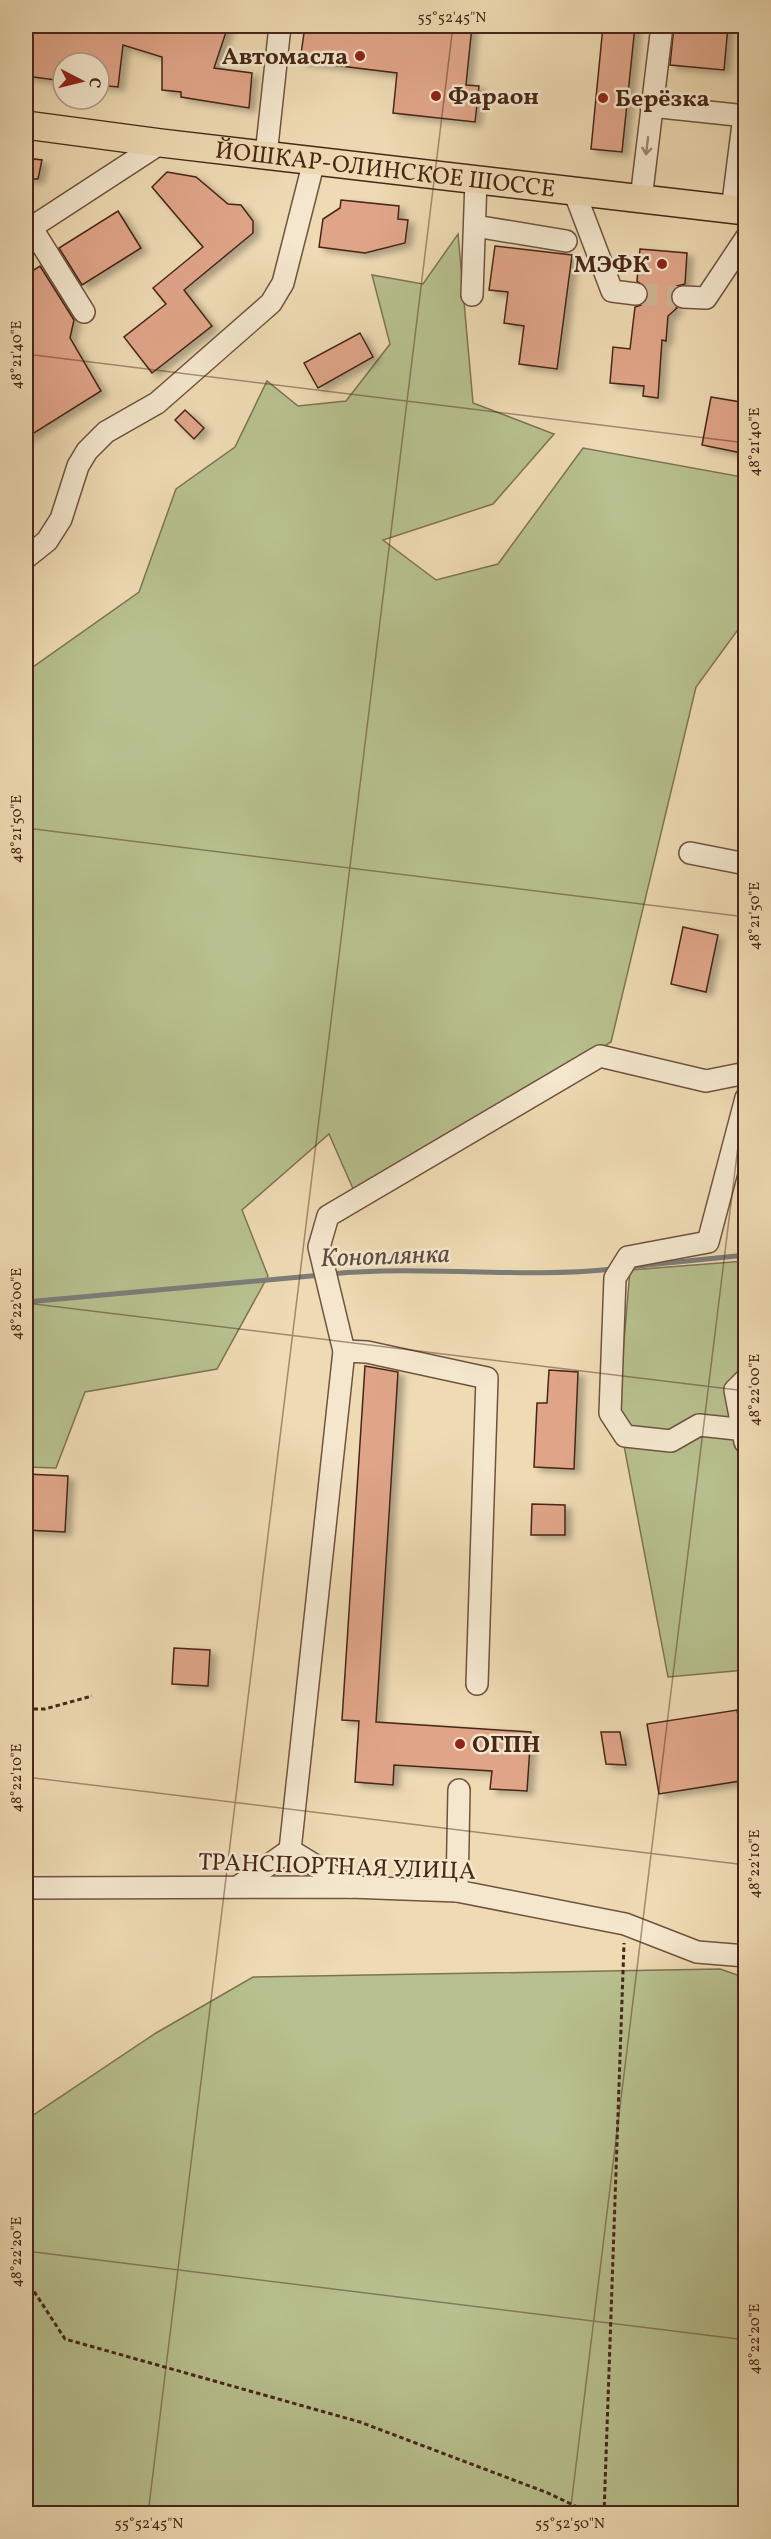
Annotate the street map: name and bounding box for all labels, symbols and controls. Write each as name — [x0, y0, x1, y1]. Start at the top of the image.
text: 55°52'45"N — [418, 8, 486, 29]
place label: Автомасла — [222, 41, 348, 75]
marker: Автомасла — [353, 49, 367, 63]
north arrow — [51, 51, 111, 111]
text: С — [82, 76, 105, 89]
place label: Фараон — [448, 81, 539, 115]
place label: Берёзка — [615, 83, 710, 117]
marker: Фараон — [429, 89, 443, 103]
marker: Берёзка — [596, 91, 610, 105]
street label: ЙОШКАР-ОЛИНСКОЕ ШОССЕ — [213, 134, 557, 208]
one-way arrow — [641, 136, 652, 155]
place label: МЭФК — [573, 249, 650, 283]
marker: МЭФК — [655, 257, 669, 271]
text: 48°21'40"E — [7, 321, 28, 389]
text: 48°21'40"E — [745, 408, 766, 476]
text: 48°21'50"E — [7, 795, 28, 863]
text: 48°21'50"E — [745, 882, 766, 950]
water label: Коноплянка — [320, 1237, 451, 1277]
text: 48°22'00"E — [7, 1268, 28, 1340]
text: 48°22'00"E — [745, 1354, 766, 1426]
place label: ОГПН — [472, 1729, 541, 1763]
marker: ОГПН — [453, 1737, 467, 1751]
text: 48°22'10"E — [7, 1743, 28, 1813]
text: 48°22'10"E — [745, 1829, 766, 1899]
street label: ТРАНСПОРТНАЯ УЛИЦА — [198, 1846, 476, 1890]
text: 48°22'20"E — [7, 2216, 28, 2288]
text: 48°22'20"E — [745, 2303, 766, 2375]
text: 55°52'45"N — [115, 2514, 183, 2535]
text: 55°52'50"N — [535, 2514, 605, 2535]

